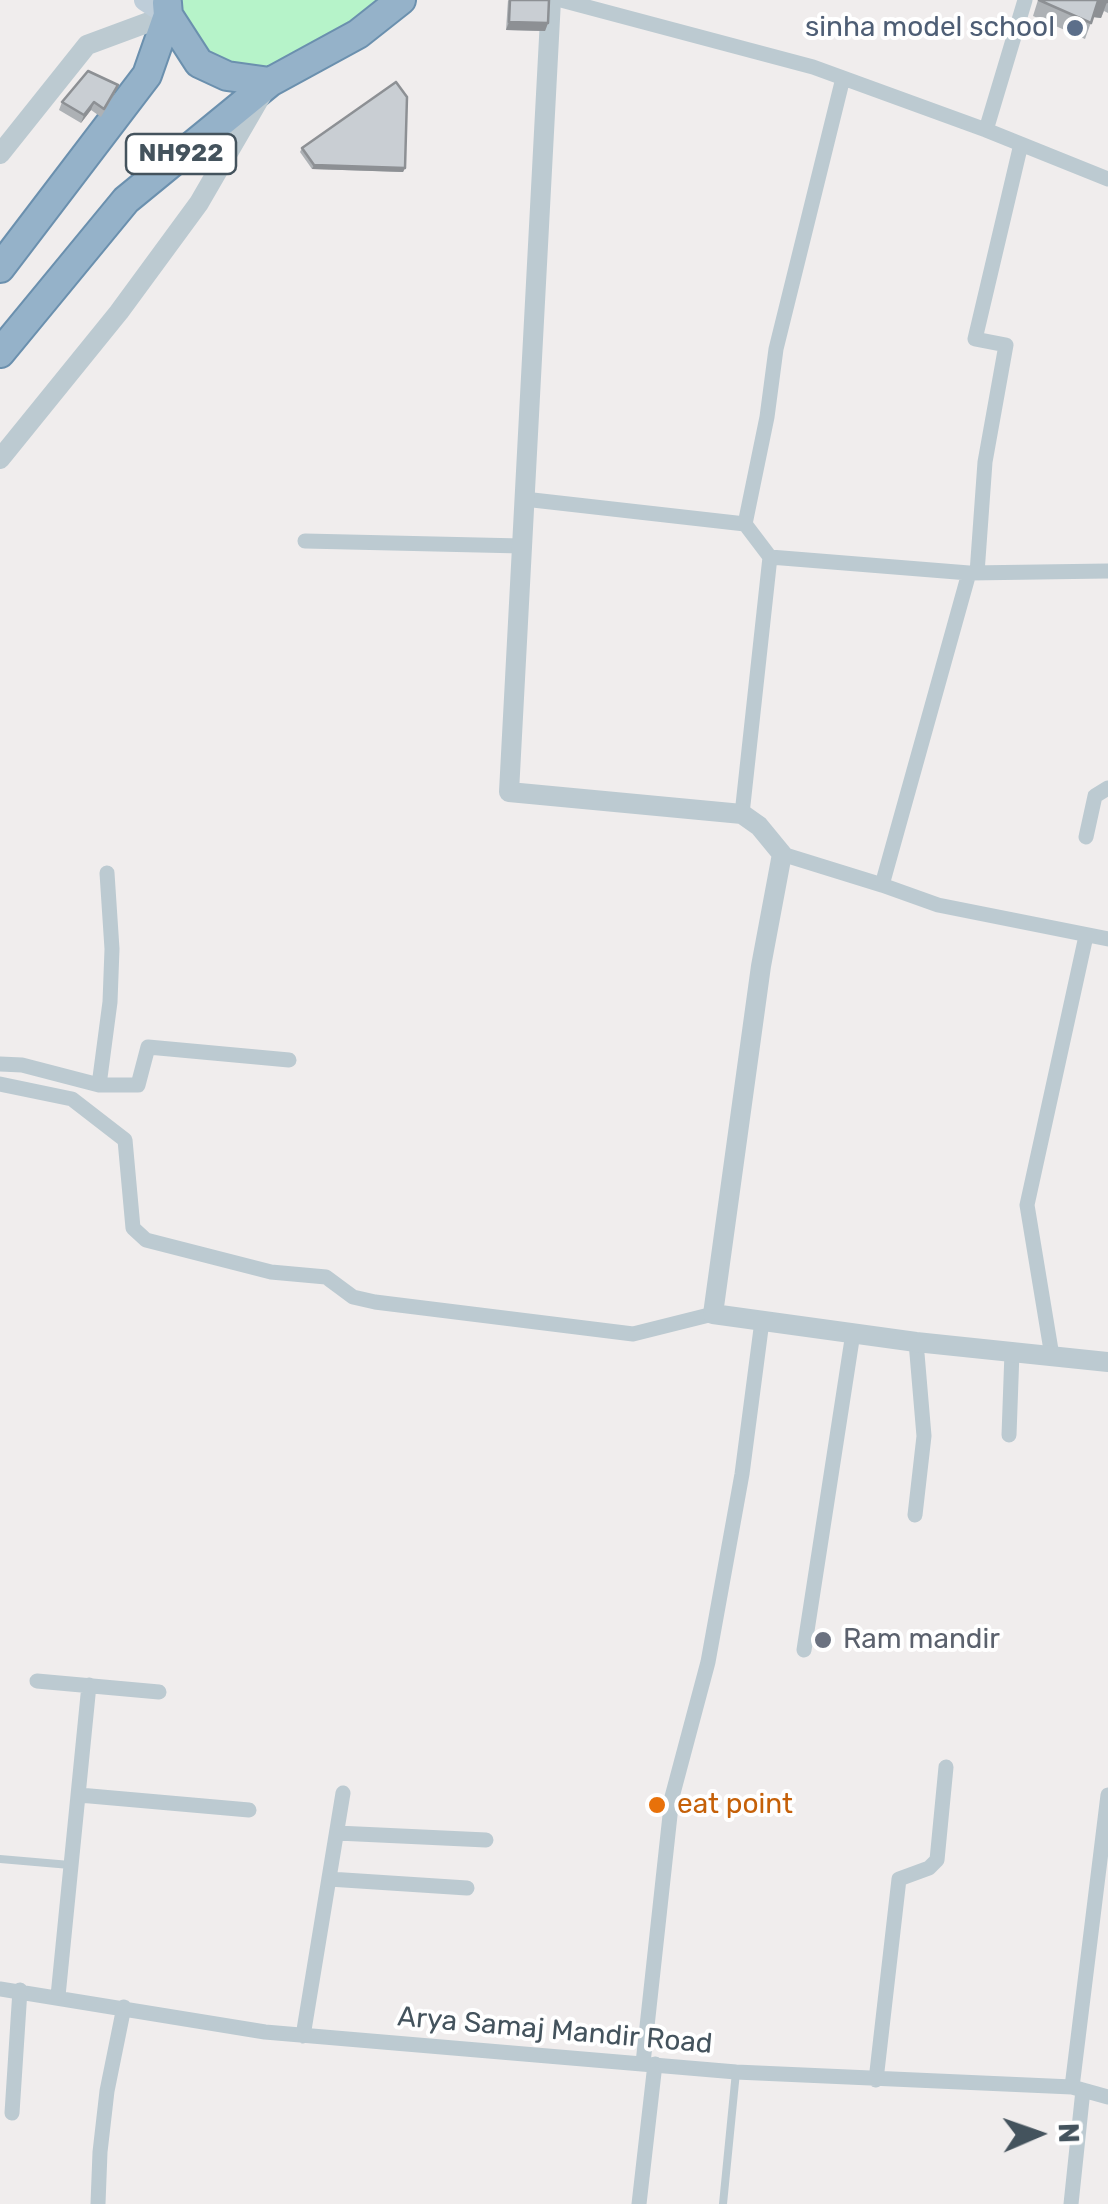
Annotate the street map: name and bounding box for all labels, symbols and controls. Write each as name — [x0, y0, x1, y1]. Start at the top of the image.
place label: sinha model school — [805, 11, 1055, 45]
marker: sinha model school — [1064, 17, 1086, 39]
road number: NH922 — [126, 134, 236, 174]
place label: Ram mandir — [843, 1623, 1000, 1657]
marker: Ram mandir — [812, 1629, 834, 1651]
place label: eat point — [677, 1788, 793, 1822]
marker: eat point — [646, 1794, 668, 1816]
street label: Arya Samaj Mandir Road — [396, 2000, 714, 2062]
north arrow — [988, 2084, 1088, 2184]
text: N — [1052, 2122, 1085, 2144]

